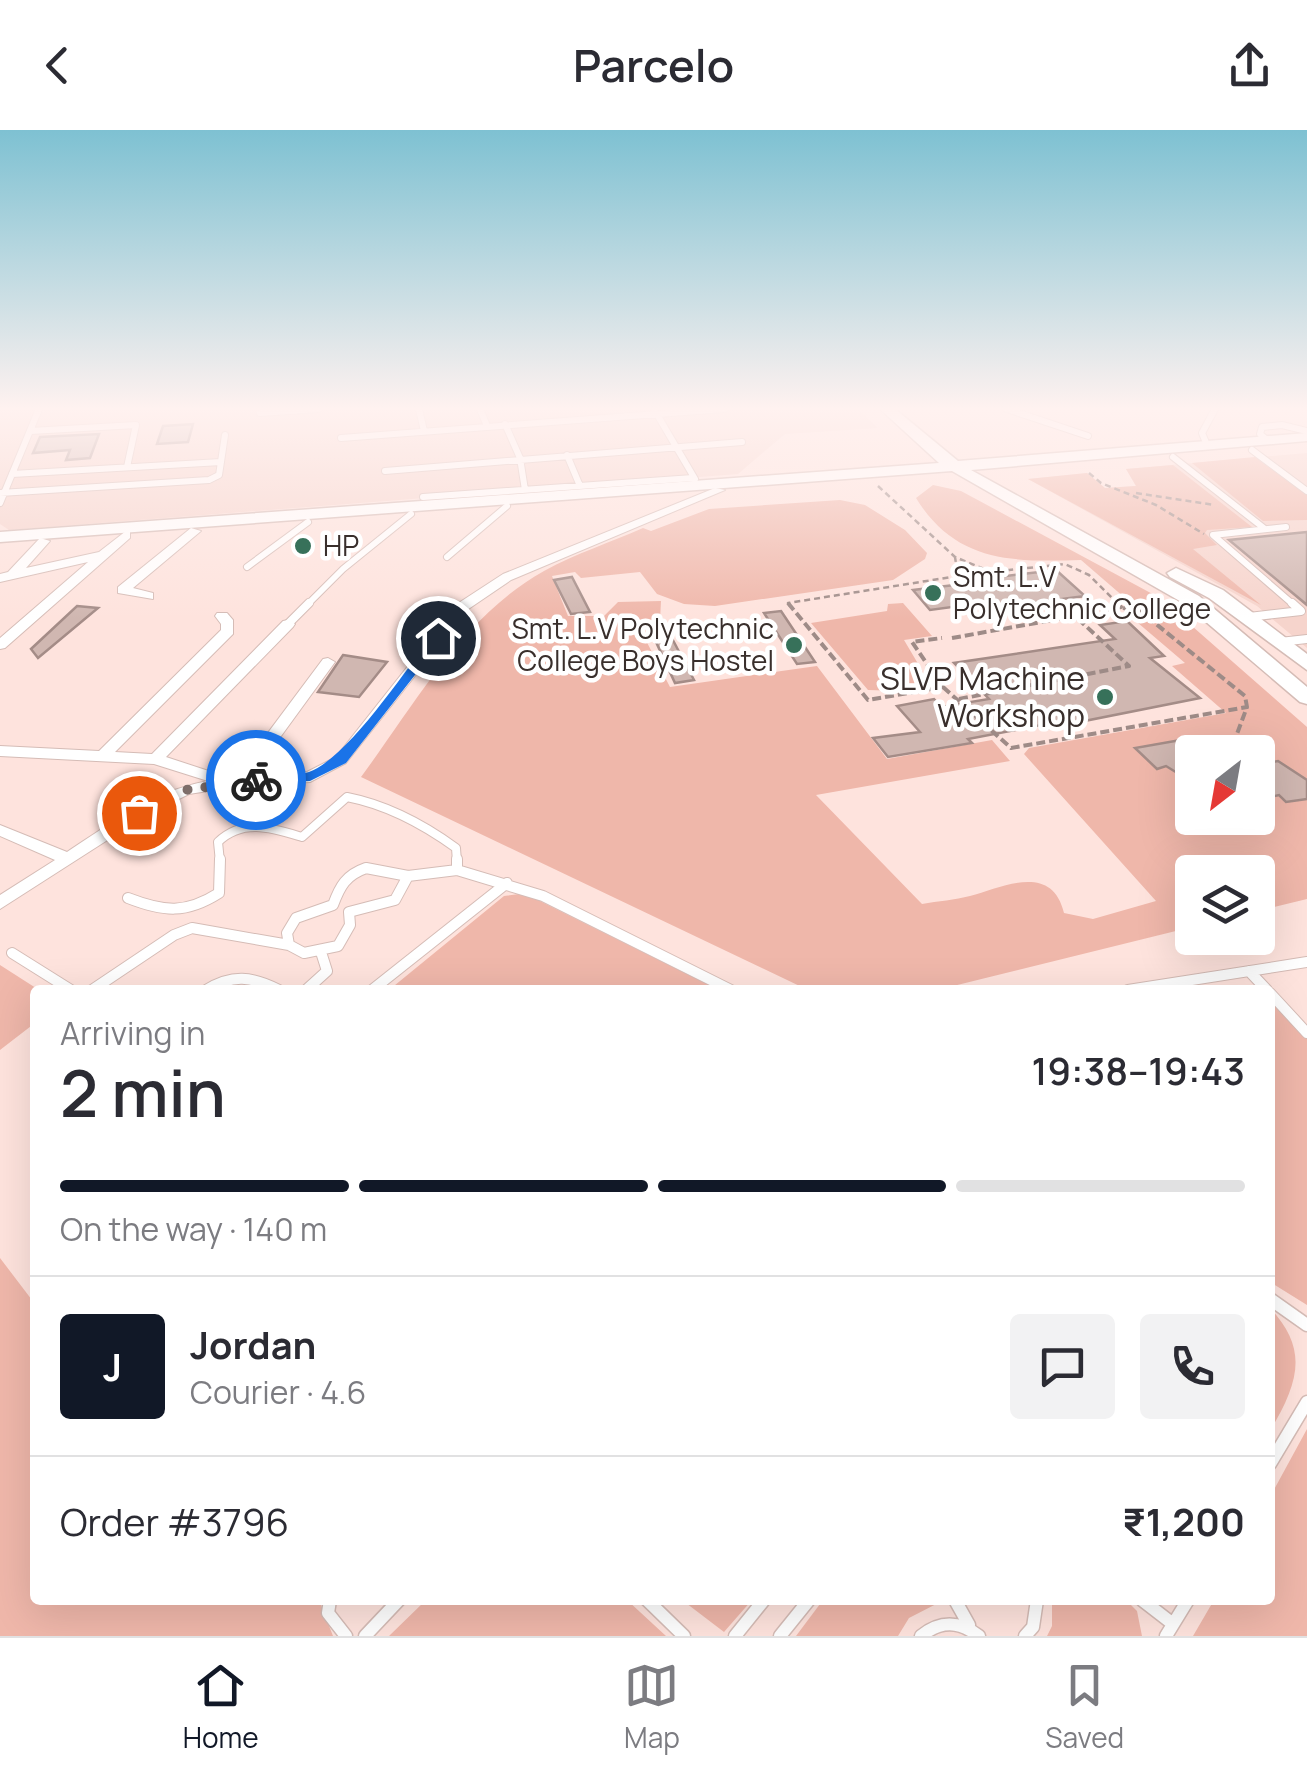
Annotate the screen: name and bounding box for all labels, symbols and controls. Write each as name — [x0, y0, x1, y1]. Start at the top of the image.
text: Parcelo — [573, 34, 734, 96]
icon: back — [30, 38, 85, 93]
icon: share — [1222, 38, 1277, 93]
place label: HP — [323, 526, 359, 564]
marker: HP — [292, 535, 314, 557]
place label: Smt. L.V Polytechnic College — [953, 557, 1211, 627]
marker: Smt. L.V Polytechnic College — [922, 582, 944, 604]
pin — [396, 596, 481, 681]
place label: Smt. L.V Polytechnic College Boys Hostel — [512, 609, 774, 679]
icon: home — [411, 611, 466, 666]
marker: Smt. L.V Polytechnic College Boys Hostel — [783, 634, 805, 656]
place label: SLVP Machine Workshop — [880, 656, 1085, 737]
marker: SLVP Machine Workshop — [1094, 686, 1116, 708]
courier — [206, 730, 306, 830]
north arrow — [1175, 735, 1275, 835]
map controls — [1175, 735, 1275, 955]
icon: bike — [229, 753, 284, 808]
pin — [97, 771, 182, 856]
icon: bag — [112, 786, 167, 841]
button: layers — [1175, 855, 1275, 955]
text: Arriving in — [60, 1011, 205, 1055]
text: 19:38–19:43 — [1031, 1044, 1245, 1096]
text: 2 min — [60, 1048, 226, 1137]
text: On the way · 140 m — [60, 1207, 327, 1251]
button: chat — [1010, 1314, 1115, 1419]
button: phone — [1140, 1314, 1245, 1419]
text: Jordan — [190, 1318, 316, 1370]
text: J — [103, 1340, 122, 1392]
text: Courier · 4.6 — [190, 1370, 366, 1414]
text: Order #3796 — [60, 1495, 289, 1547]
text: ₹1,200 — [1122, 1495, 1245, 1547]
tab: Home — [183, 1658, 259, 1756]
tab: Map — [624, 1658, 680, 1756]
tab: Saved — [1045, 1658, 1124, 1756]

